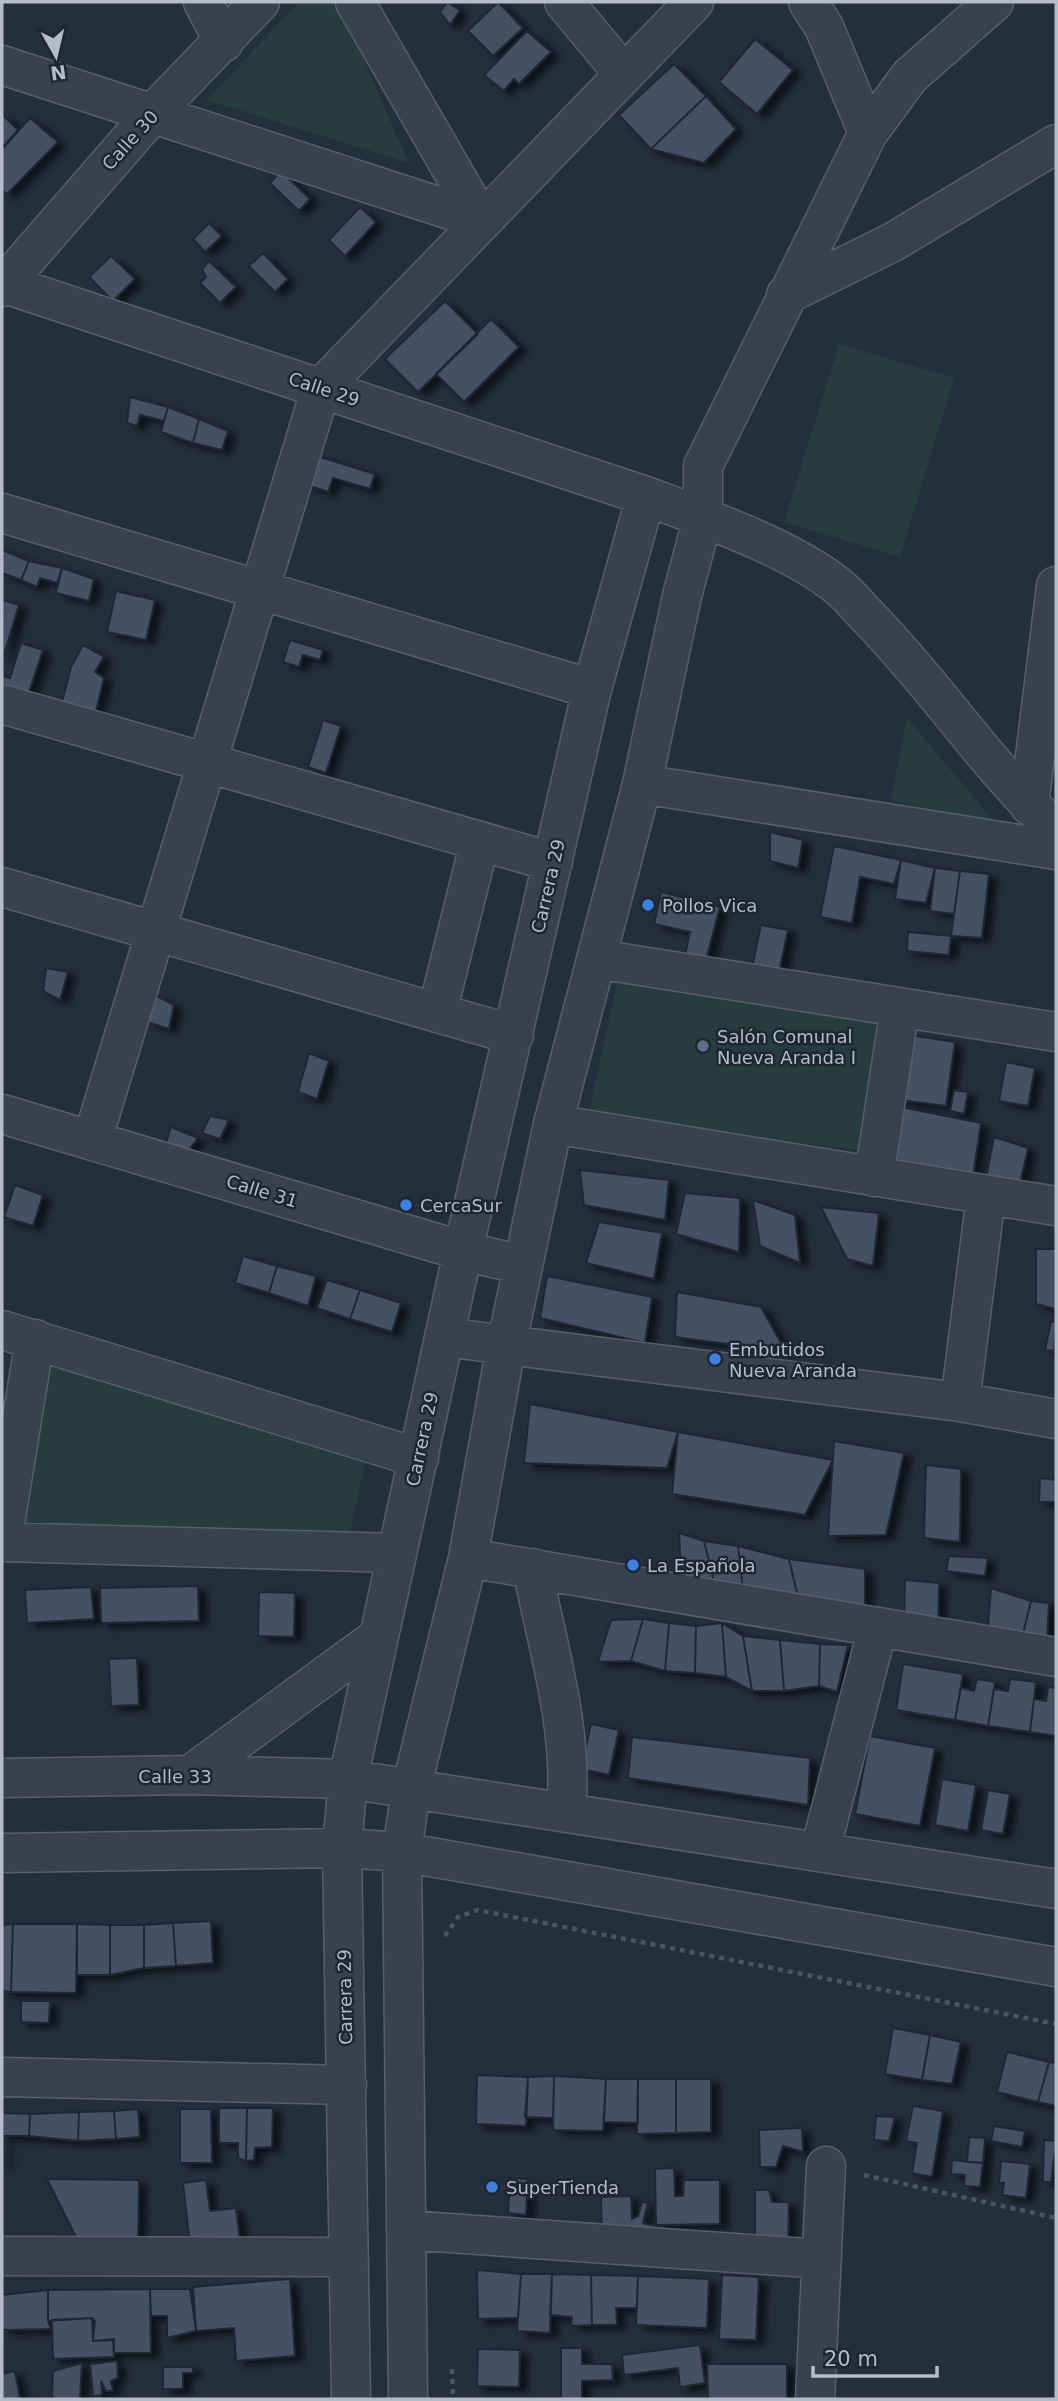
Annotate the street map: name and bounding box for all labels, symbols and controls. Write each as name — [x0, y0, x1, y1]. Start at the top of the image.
north arrow — [21, 21, 91, 91]
text: N — [49, 61, 68, 85]
street label: Calle 30 — [98, 106, 162, 174]
street label: Calle 29 — [286, 368, 362, 410]
street label: Carrera 29 — [527, 837, 569, 935]
place label: Pollos Vica — [662, 895, 757, 916]
marker: Pollos Vica — [640, 897, 656, 913]
place label: Salón Comunal Nueva Aranda I — [717, 1026, 856, 1068]
marker: Salón Comunal Nueva Aranda I — [695, 1038, 711, 1054]
street label: Calle 31 — [224, 1170, 300, 1212]
place label: CercaSur — [420, 1195, 502, 1216]
marker: CercaSur — [398, 1197, 414, 1213]
place label: Embutidos Nueva Aranda — [729, 1339, 857, 1381]
marker: Embutidos Nueva Aranda — [707, 1351, 723, 1367]
street label: Carrera 29 — [402, 1390, 442, 1488]
place label: La Española — [647, 1555, 755, 1576]
marker: La Española — [625, 1557, 641, 1573]
street label: Calle 33 — [138, 1766, 212, 1787]
street label: Carrera 29 — [334, 1949, 356, 2045]
place label: SuperTienda — [506, 2177, 619, 2198]
marker: SuperTienda — [484, 2179, 500, 2195]
scale bar — [813, 2334, 937, 2378]
text: 20 m — [824, 2347, 878, 2371]

